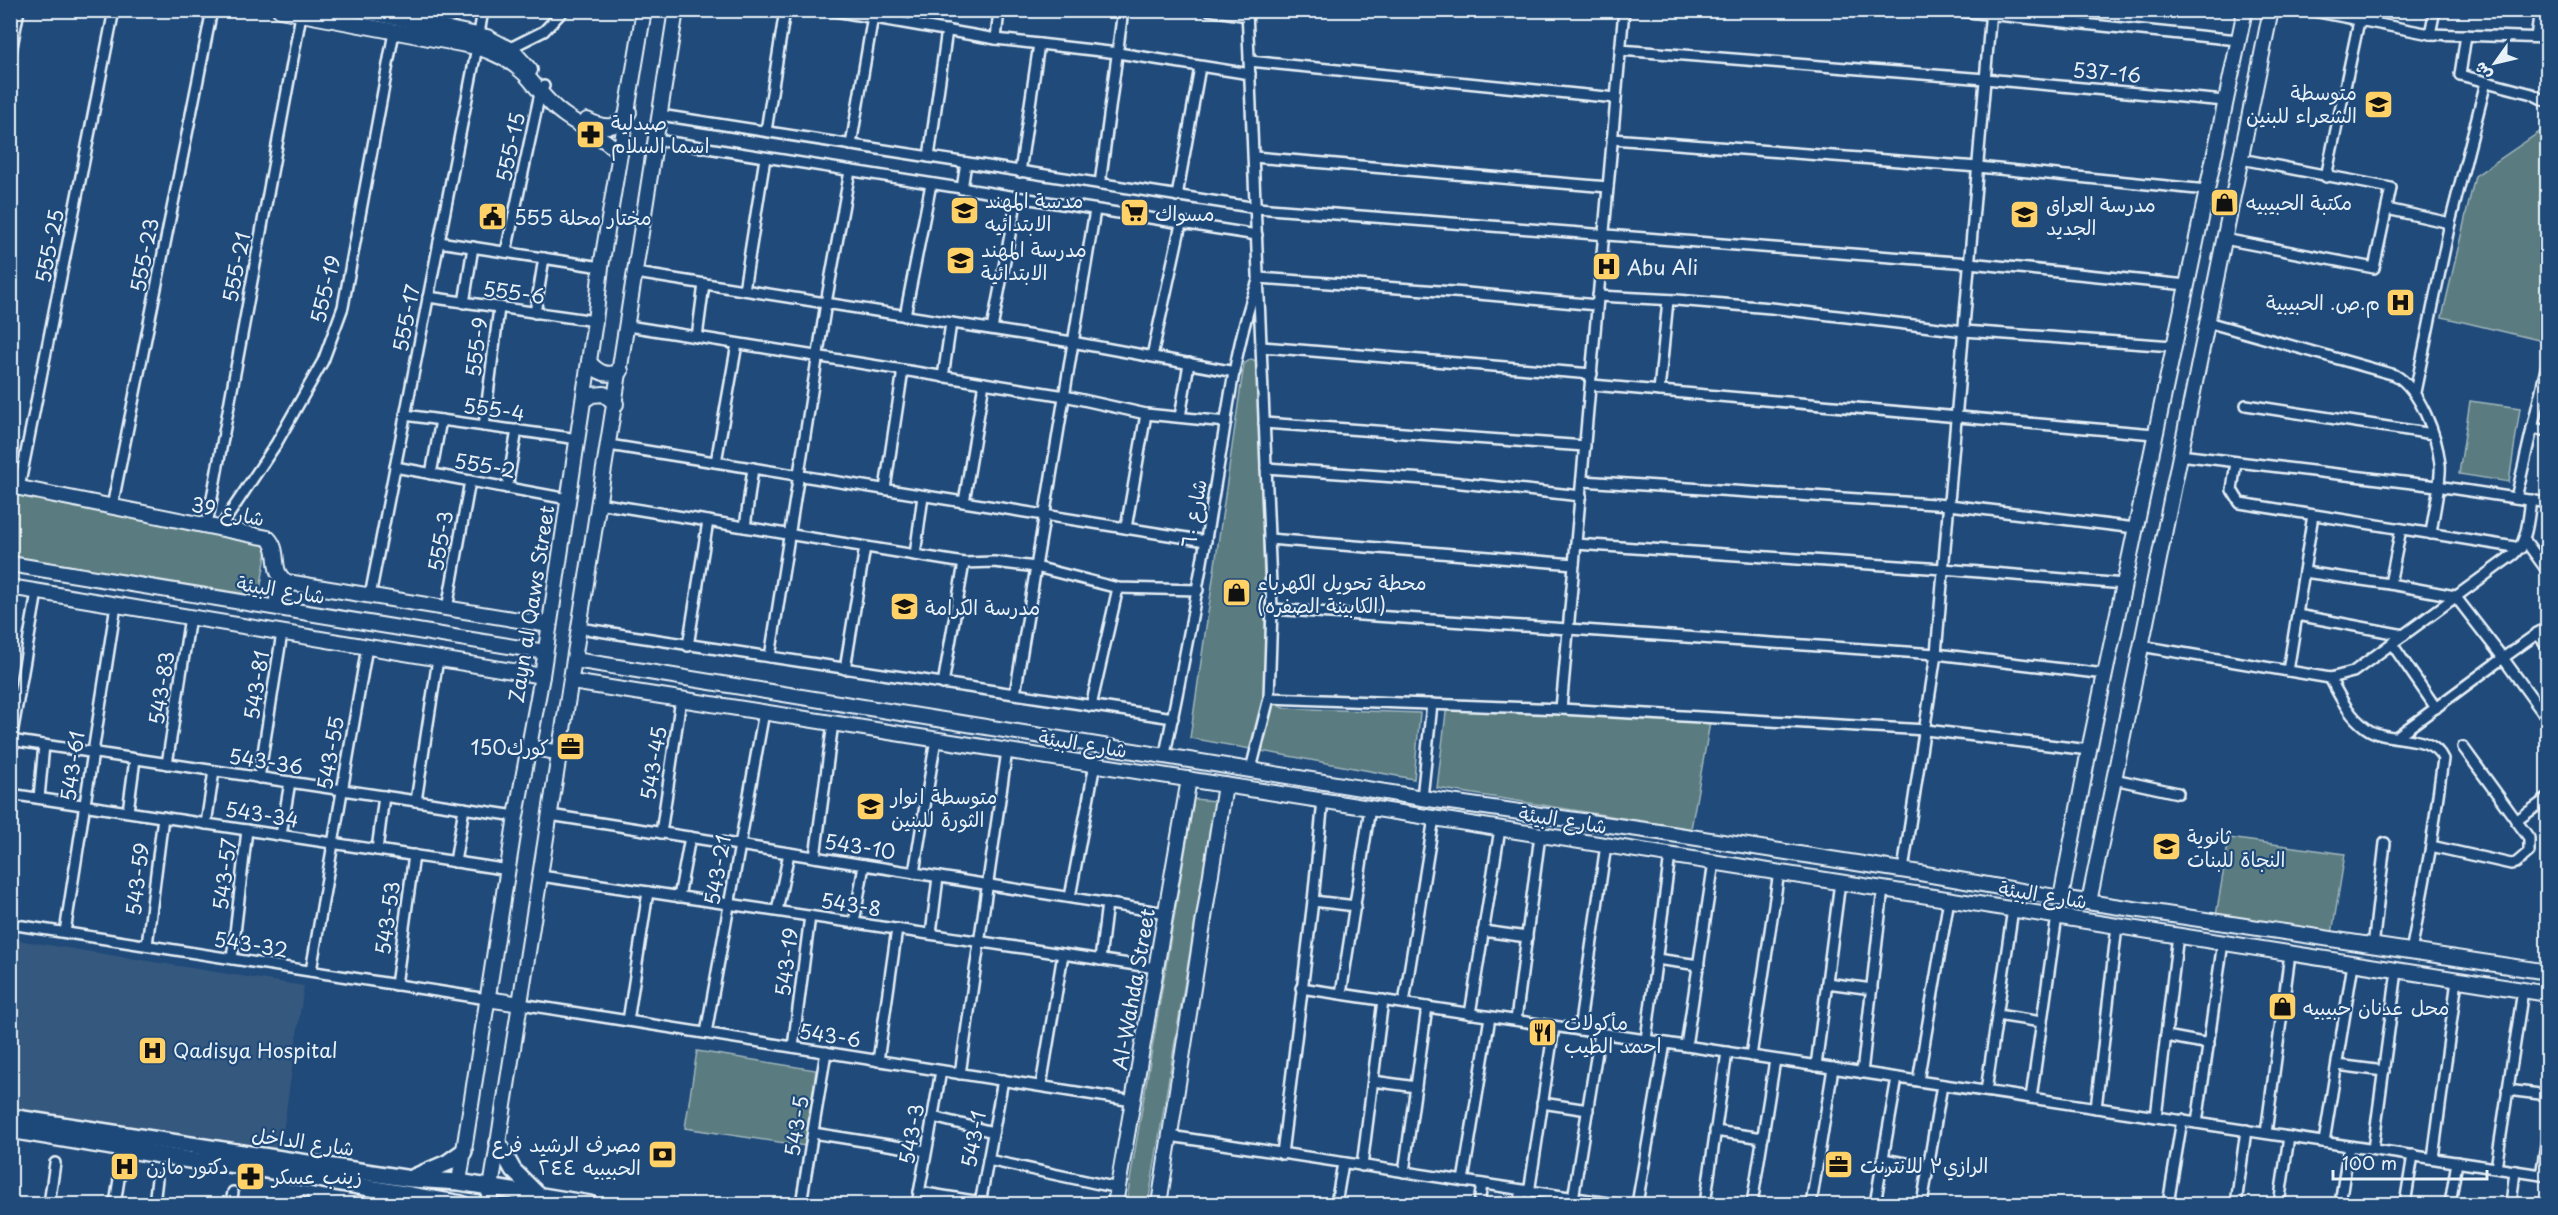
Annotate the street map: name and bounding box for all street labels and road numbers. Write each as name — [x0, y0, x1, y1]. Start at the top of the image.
street label: 537-16 — [2071, 54, 2143, 90]
street label: 555-15 — [488, 109, 532, 185]
street label: 555-25 — [27, 207, 71, 285]
street label: 555-23 — [122, 215, 166, 295]
street label: 555-21 — [214, 229, 258, 305]
street label: 555-19 — [302, 252, 348, 326]
street label: 555-6 — [481, 273, 547, 311]
street label: 555-17 — [385, 281, 427, 354]
street label: 555-9 — [457, 315, 495, 379]
street label: 555-4 — [461, 390, 527, 428]
street label: 555-2 — [452, 445, 518, 485]
street label: شارع ٦٠ — [1172, 477, 1214, 549]
street label: شارع 39 — [189, 489, 267, 533]
street label: Zayn al Qaws Street — [501, 503, 561, 705]
street label: 555-3 — [420, 508, 460, 574]
street label: شارع البيئة — [235, 567, 327, 611]
street label: 543-81 — [236, 648, 276, 722]
street label: 543-83 — [140, 649, 182, 727]
street label: 543-55 — [309, 714, 351, 792]
street label: شارع البيئة — [1037, 721, 1129, 765]
street label: 543-45 — [632, 724, 674, 802]
street label: 543-61 — [52, 729, 92, 803]
street label: 543-36 — [227, 740, 305, 782]
street label: 543-34 — [223, 793, 301, 835]
street label: شارع البيئة — [1517, 797, 1609, 841]
street label: 543-10 — [822, 826, 898, 866]
street label: 543-21 — [696, 832, 738, 908]
street label: 543-57 — [205, 836, 243, 912]
street label: 543-59 — [118, 841, 156, 917]
street label: شارع البيئة — [1997, 872, 2089, 916]
street label: 543-53 — [367, 879, 407, 957]
street label: 543-8 — [819, 884, 883, 924]
street label: Al-Wahda Street — [1104, 906, 1162, 1072]
street label: 543-32 — [212, 923, 290, 965]
street label: 543-19 — [767, 926, 805, 998]
street label: 543-6 — [797, 1015, 863, 1055]
street label: 543-5 — [776, 1093, 816, 1159]
street label: 543-3 — [891, 1101, 931, 1167]
street label: 543-1 — [953, 1108, 993, 1170]
street label: شارع الداخل — [250, 1119, 356, 1163]

